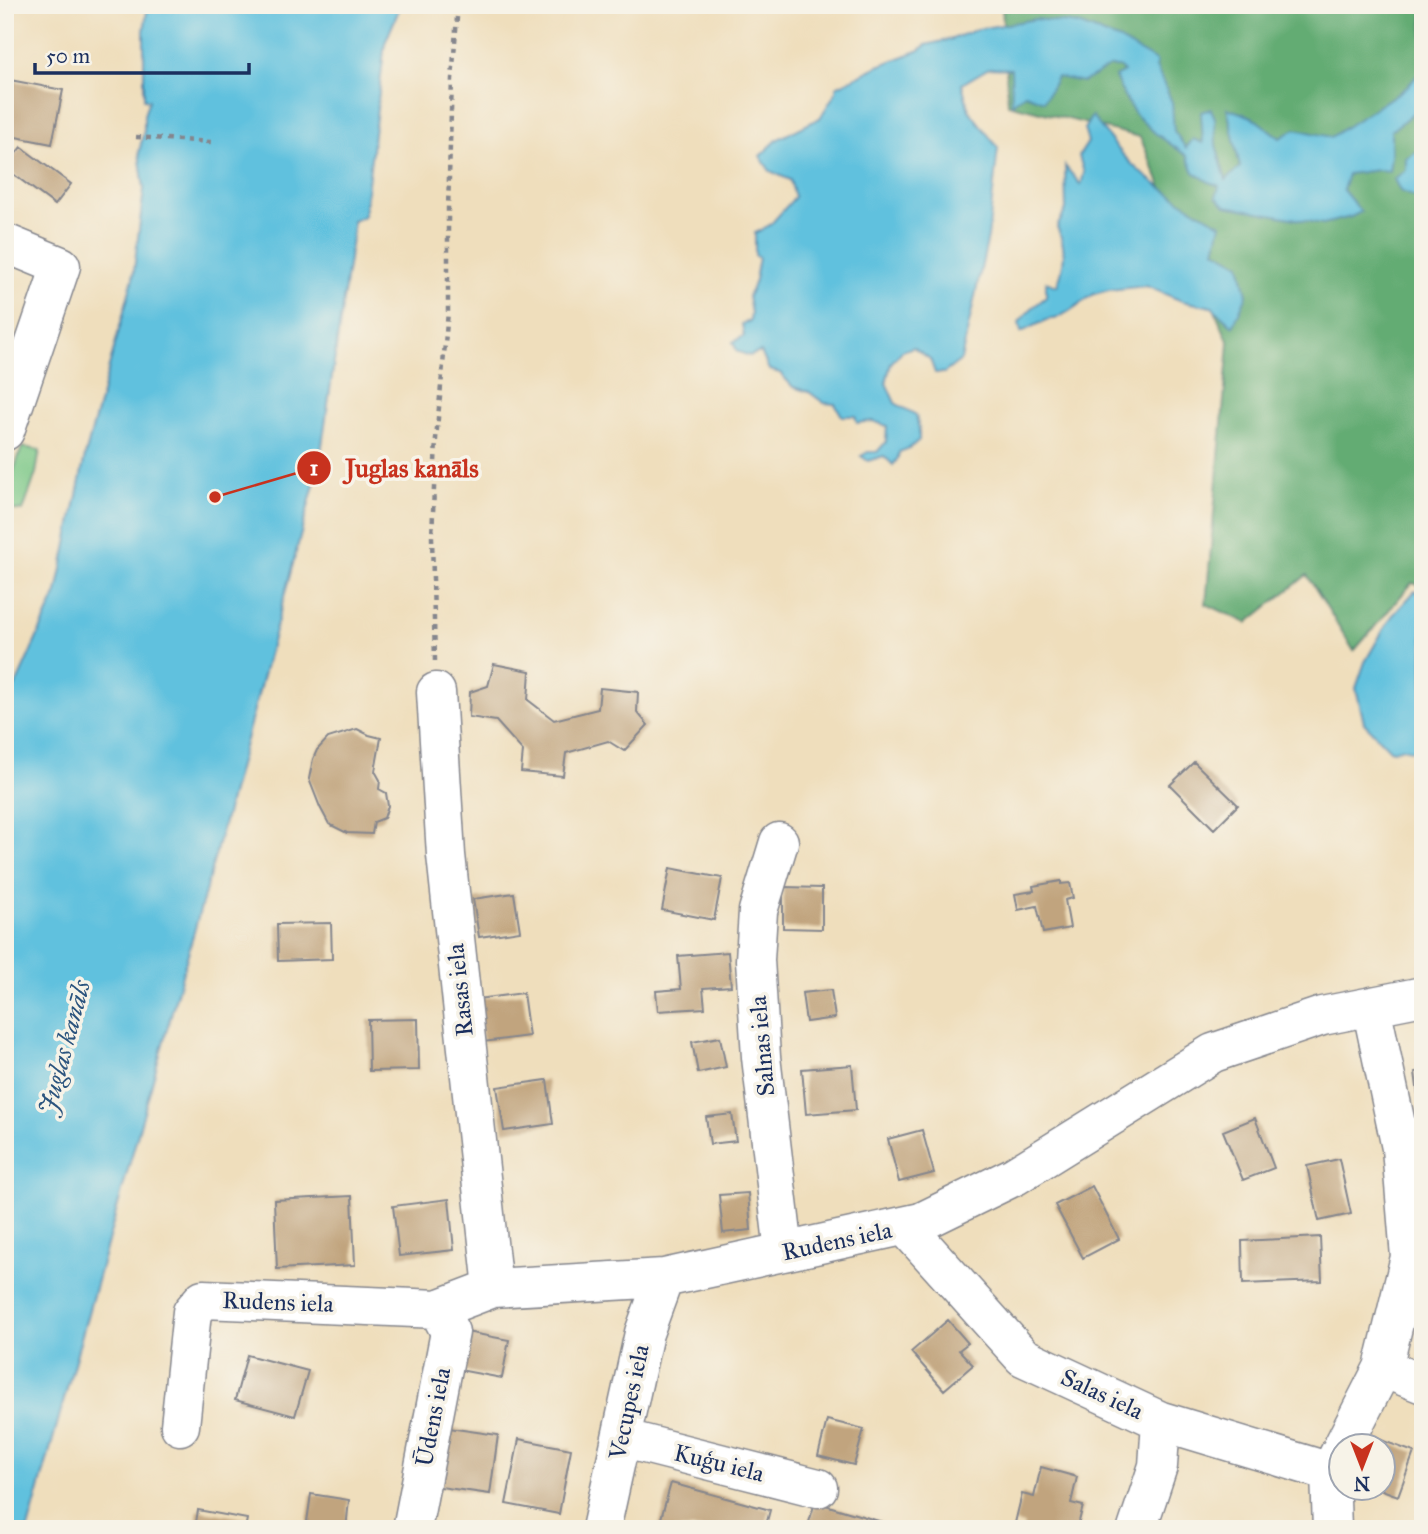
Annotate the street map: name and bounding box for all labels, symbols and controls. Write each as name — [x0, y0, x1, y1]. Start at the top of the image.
scale bar — [35, 32, 248, 76]
text: 50 m — [46, 43, 91, 69]
callout: Juglas kanāls — [297, 444, 493, 491]
text: Juglas kanāls — [342, 452, 479, 485]
text: 1 — [310, 455, 318, 481]
street label: Rasas iela — [440, 941, 480, 1038]
water label: Juglas kanāls — [30, 976, 97, 1119]
street label: Salnas iela — [743, 994, 781, 1097]
street label: Rudens iela — [779, 1215, 896, 1267]
street label: Rudens iela — [222, 1285, 335, 1319]
street label: Vecupes iela — [602, 1341, 656, 1463]
street label: Salas iela — [1056, 1362, 1149, 1426]
street label: Ūdens iela — [409, 1364, 457, 1469]
north arrow — [1326, 1432, 1396, 1502]
street label: Kuģu iela — [671, 1437, 768, 1489]
text: N — [1354, 1472, 1370, 1495]

